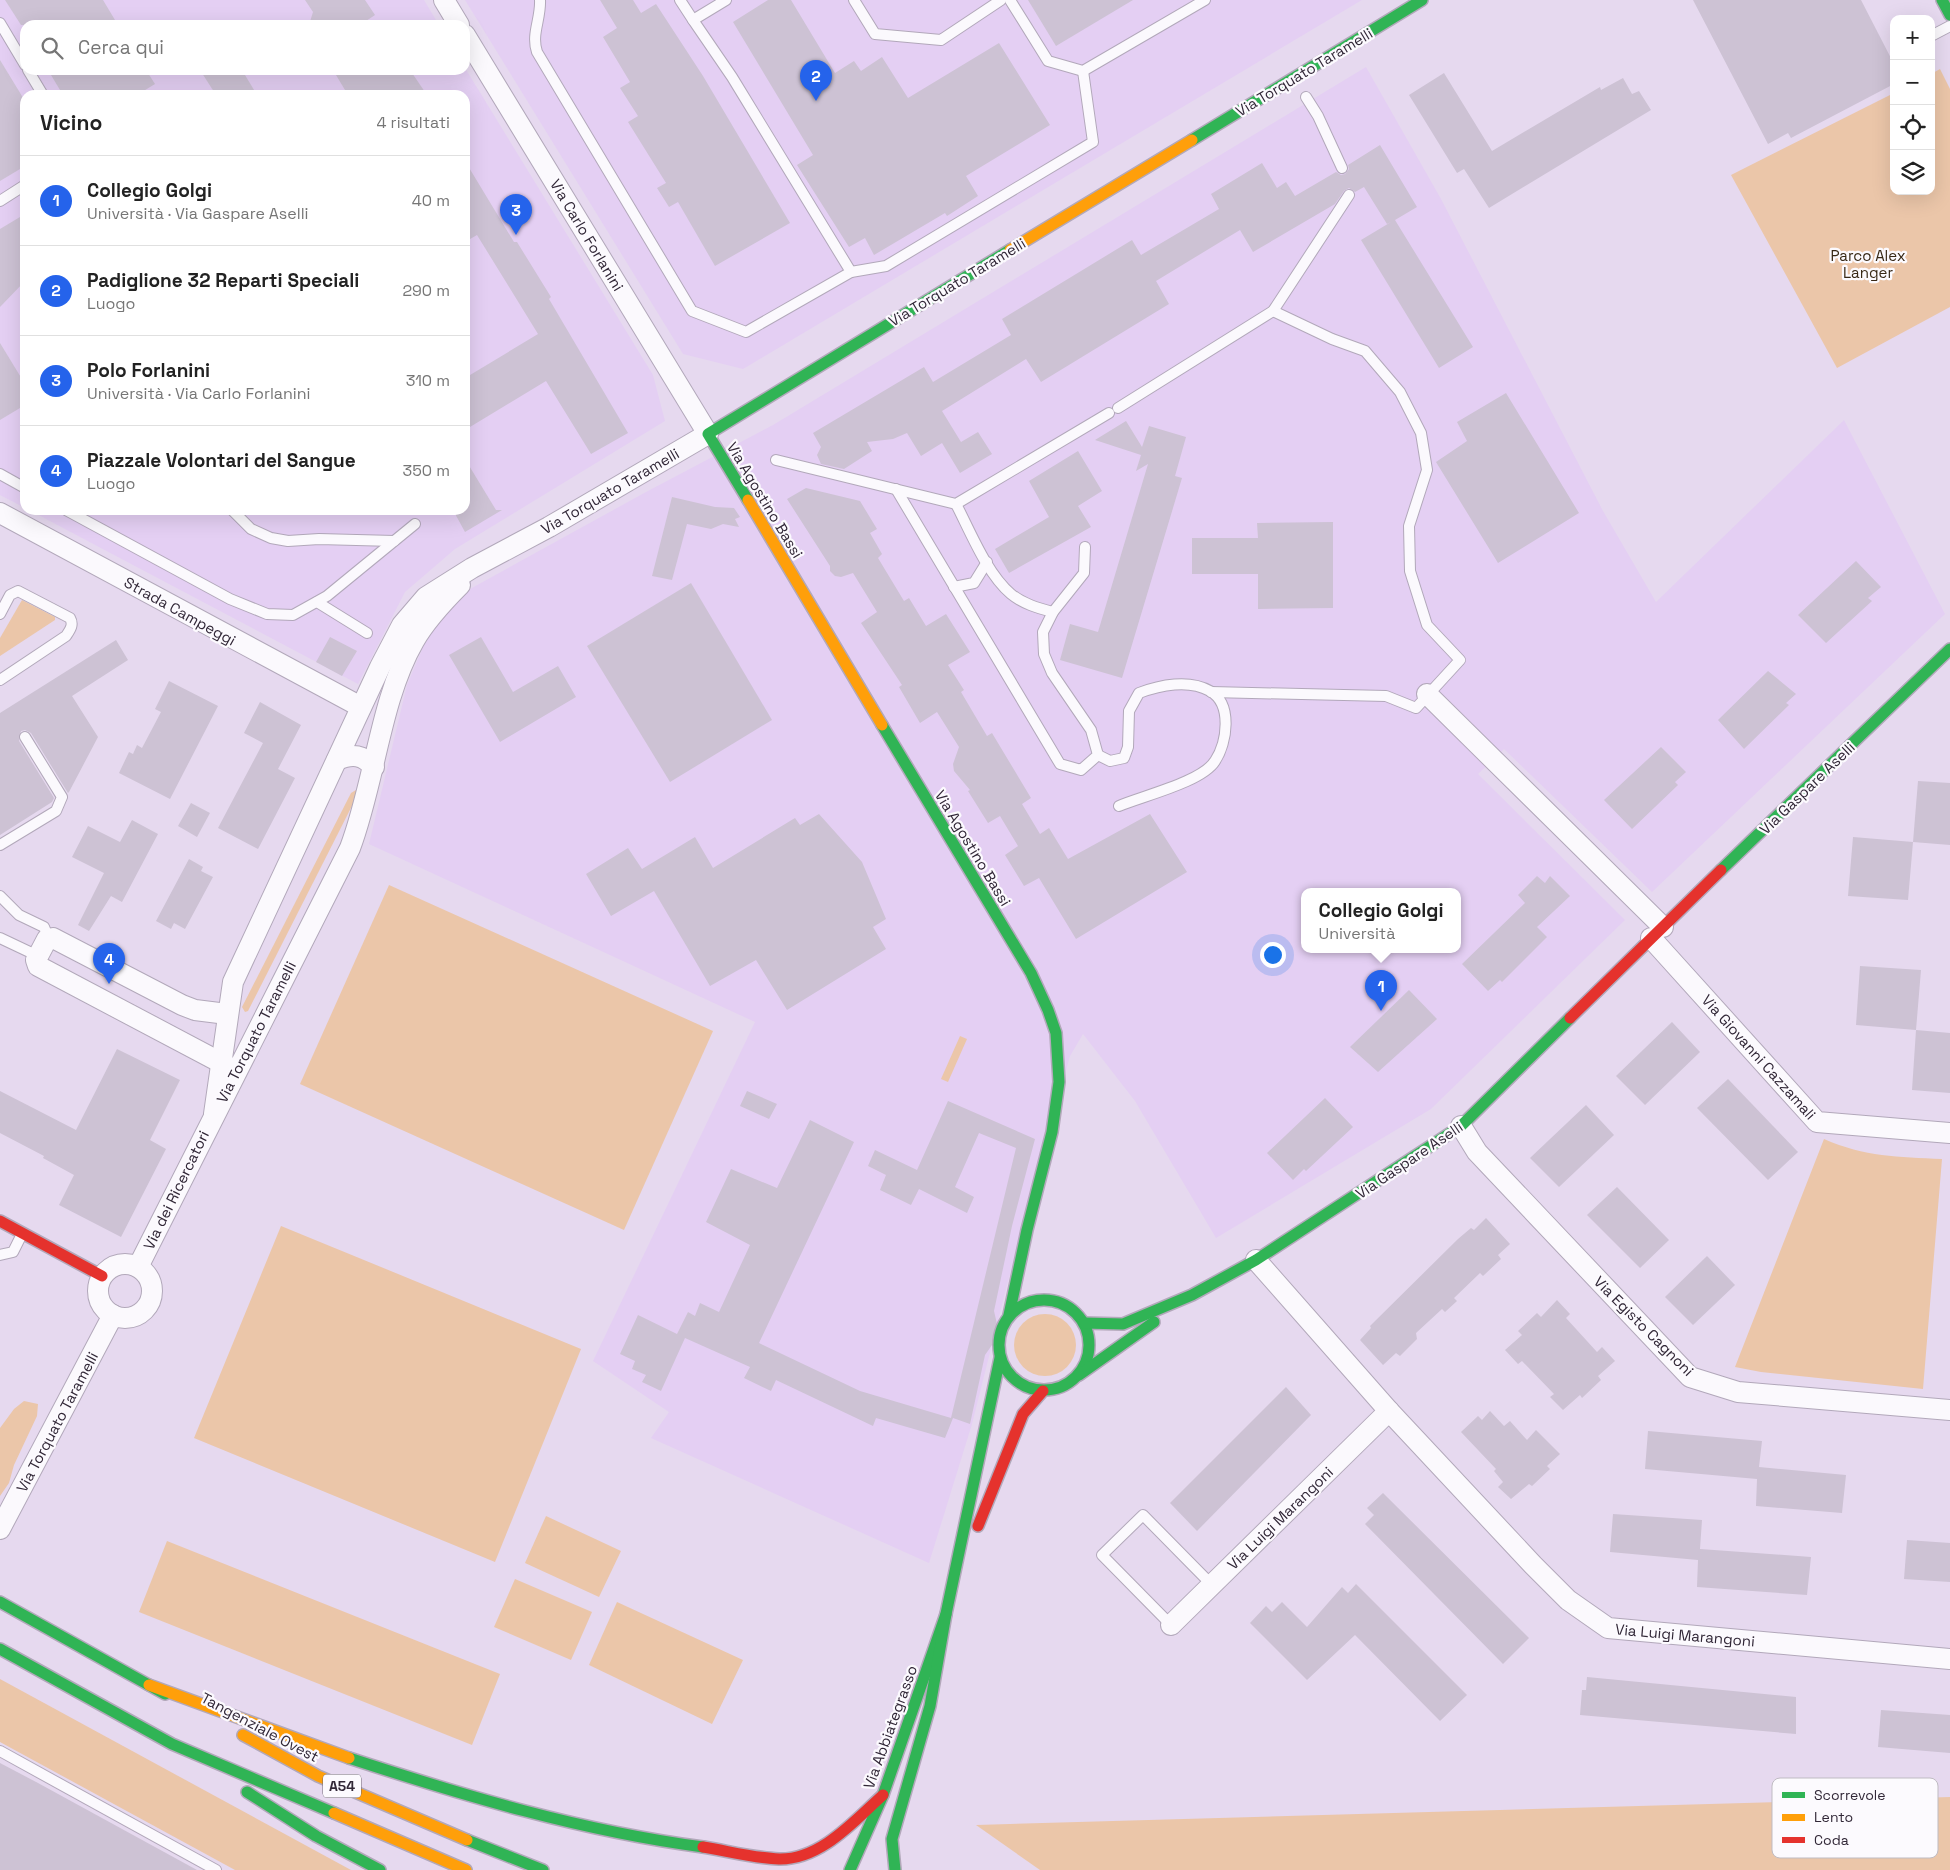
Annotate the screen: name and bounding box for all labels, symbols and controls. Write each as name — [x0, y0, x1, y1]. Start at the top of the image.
map controls — [1890, 15, 1935, 195]
button: + — [1890, 15, 1935, 60]
search box — [20, 20, 470, 75]
street label: Via Torquato Taramelli — [1232, 24, 1376, 120]
icon: search — [38, 34, 66, 62]
text: Cerca qui — [78, 35, 164, 60]
pin: 2 — [800, 60, 832, 101]
button: − — [1890, 60, 1935, 105]
button: locate — [1890, 105, 1935, 150]
text: Vicino — [40, 109, 102, 136]
text: 4 risultati — [377, 112, 450, 133]
button: layers — [1890, 150, 1935, 195]
street label: Via Carlo Forlanini — [546, 176, 628, 294]
text: Collegio Golgi — [87, 178, 212, 203]
text: 1 — [52, 190, 60, 211]
text: 40 m — [412, 190, 450, 211]
pin: 3 — [500, 194, 532, 235]
text: Università · Via Gaspare Aselli — [87, 203, 309, 224]
street label: Via Torquato Taramelli — [885, 234, 1029, 330]
park label: Parco Alex Langer — [1830, 246, 1906, 282]
text: Padiglione 32 Reparti Speciali — [87, 268, 359, 293]
text: 2 — [51, 280, 61, 301]
text: 290 m — [402, 280, 450, 301]
text: Luogo — [87, 293, 136, 314]
text: Polo Forlanini — [87, 358, 210, 383]
text: 3 — [51, 370, 61, 391]
text: 310 m — [406, 370, 450, 391]
text: Università · Via Carlo Forlanini — [87, 383, 311, 404]
street label: Via Agostino Bassi — [723, 438, 807, 562]
street label: Via Torquato Taramelli — [538, 444, 682, 538]
text: Piazzale Volontari del Sangue — [87, 448, 356, 473]
text: 4 — [51, 460, 61, 481]
text: 350 m — [403, 460, 450, 481]
text: Luogo — [87, 473, 136, 494]
street label: Strada Campeggi — [121, 572, 239, 650]
street label: Via Gaspare Aselli — [1755, 738, 1859, 838]
street label: Via Agostino Bassi — [931, 786, 1015, 910]
popup — [1301, 888, 1461, 953]
text: Collegio Golgi — [1318, 898, 1444, 923]
text: Università — [1318, 923, 1395, 944]
your location — [1260, 942, 1286, 968]
pin: 4 — [93, 943, 125, 984]
street label: Via Torquato Taramelli — [212, 958, 300, 1106]
pin: 1 — [1365, 970, 1397, 1011]
street label: Via Giovanni Cazzamali — [1698, 991, 1820, 1123]
street label: Via Gaspare Aselli — [1352, 1117, 1466, 1203]
street label: Via dei Ricercatori — [139, 1127, 213, 1253]
street label: Via Egisto Cagnoni — [1590, 1272, 1698, 1380]
street label: Via Torquato Taramelli — [12, 1349, 102, 1495]
street label: Via Luigi Marangoni — [1223, 1462, 1337, 1574]
street label: Via Luigi Marangoni — [1614, 1619, 1756, 1651]
street label: Via Abbiategrasso — [859, 1663, 921, 1791]
street label: Tangenziale Ovest — [198, 1688, 322, 1766]
road number: A54 — [323, 1774, 361, 1798]
legend — [1772, 1778, 1938, 1858]
text: Scorrevole — [1814, 1786, 1886, 1804]
text: Lento — [1814, 1808, 1853, 1826]
text: Coda — [1814, 1831, 1849, 1849]

